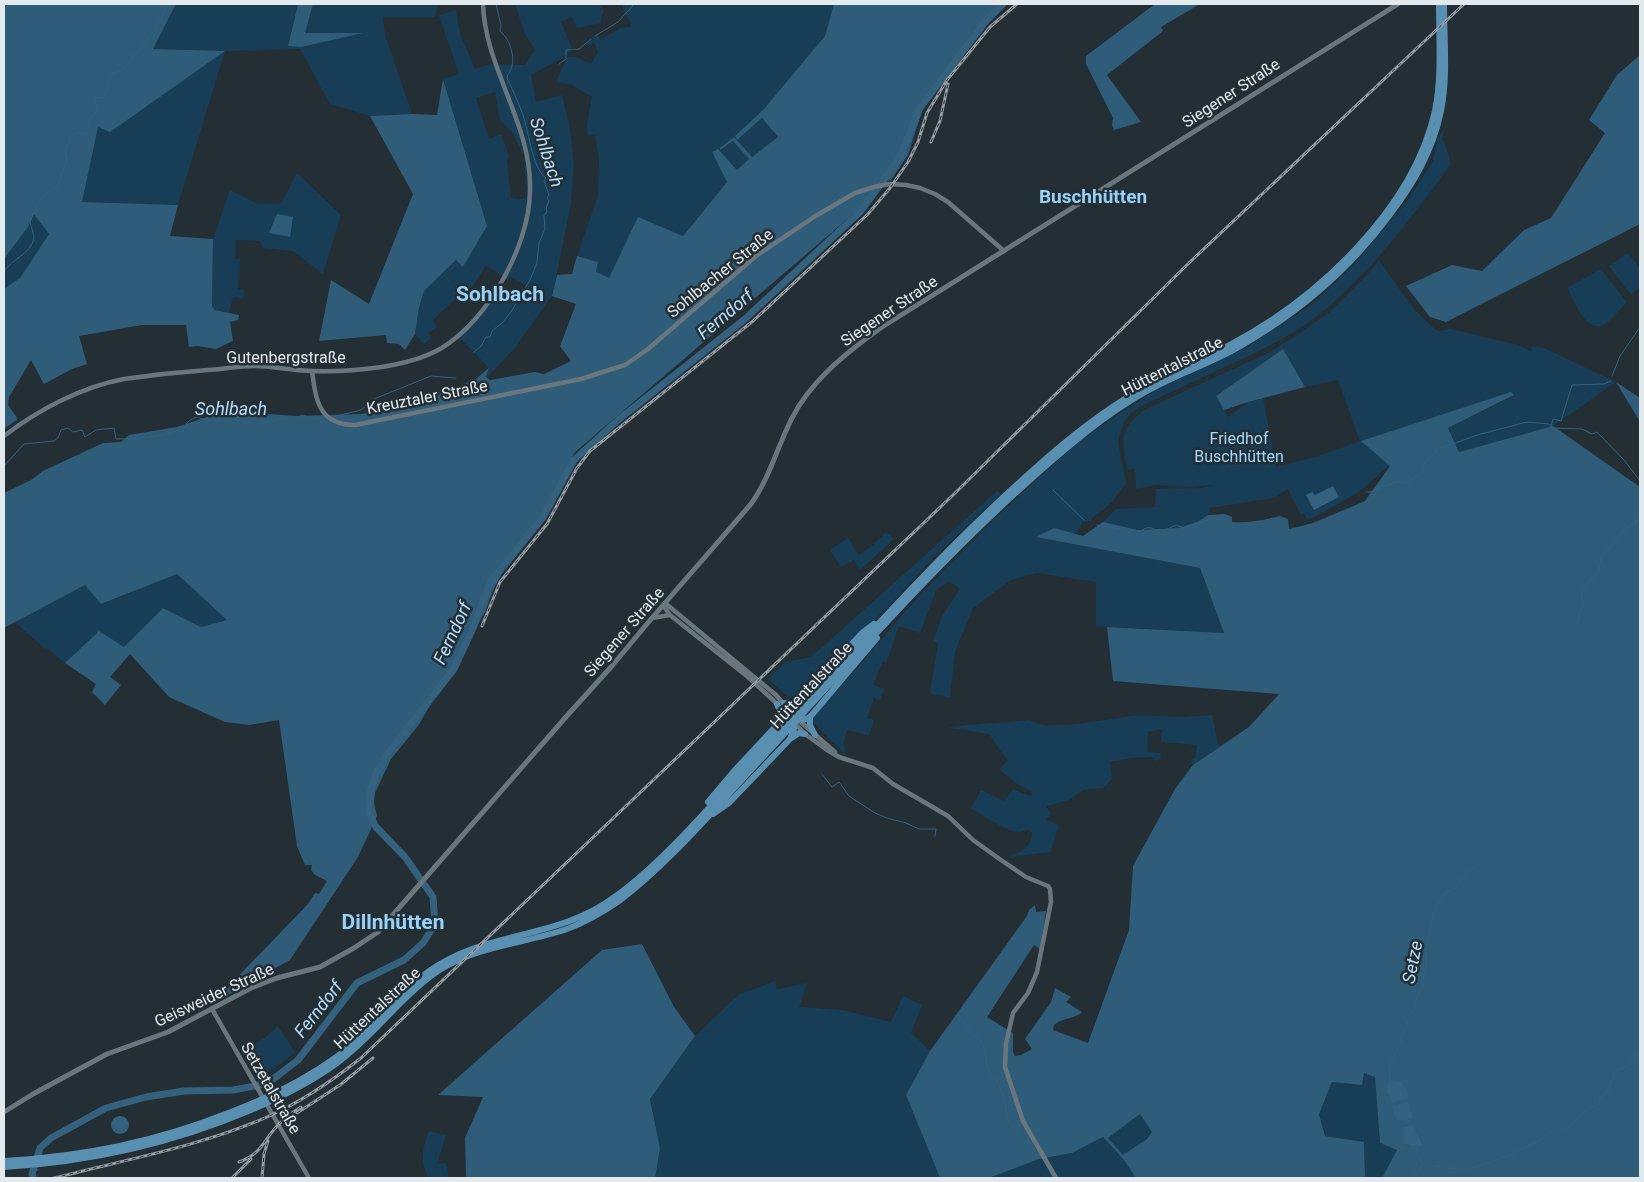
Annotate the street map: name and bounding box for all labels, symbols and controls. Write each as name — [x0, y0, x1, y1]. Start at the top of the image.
street label: Siegener Straße — [1179, 54, 1283, 132]
water label: Sohlbach — [526, 114, 568, 190]
district label: Buschhütten — [1039, 185, 1147, 208]
street label: Sohlbacher Straße — [663, 225, 777, 321]
street label: Siegener Straße — [837, 272, 941, 350]
district label: Sohlbach — [456, 282, 544, 306]
water label: Ferndorf — [693, 283, 759, 343]
street label: Hüttentalstraße — [1118, 332, 1226, 400]
street label: Gutenbergstraße — [226, 348, 346, 367]
street label: Kreuztaler Straße — [365, 376, 489, 418]
water label: Sohlbach — [195, 398, 267, 419]
park label: Friedhof Buschhütten — [1194, 429, 1284, 466]
street label: Siegener Straße — [580, 583, 668, 681]
water label: Ferndorf — [428, 597, 476, 667]
street label: Hüttentalstraße — [766, 638, 856, 732]
district label: Dillnhütten — [342, 910, 444, 934]
water label: Setze — [1398, 939, 1426, 985]
street label: Geisweider Straße — [151, 959, 277, 1031]
street label: Hüttentalstraße — [330, 963, 424, 1053]
water label: Ferndorf — [289, 975, 348, 1042]
street label: Setzetalstraße — [237, 1039, 305, 1137]

